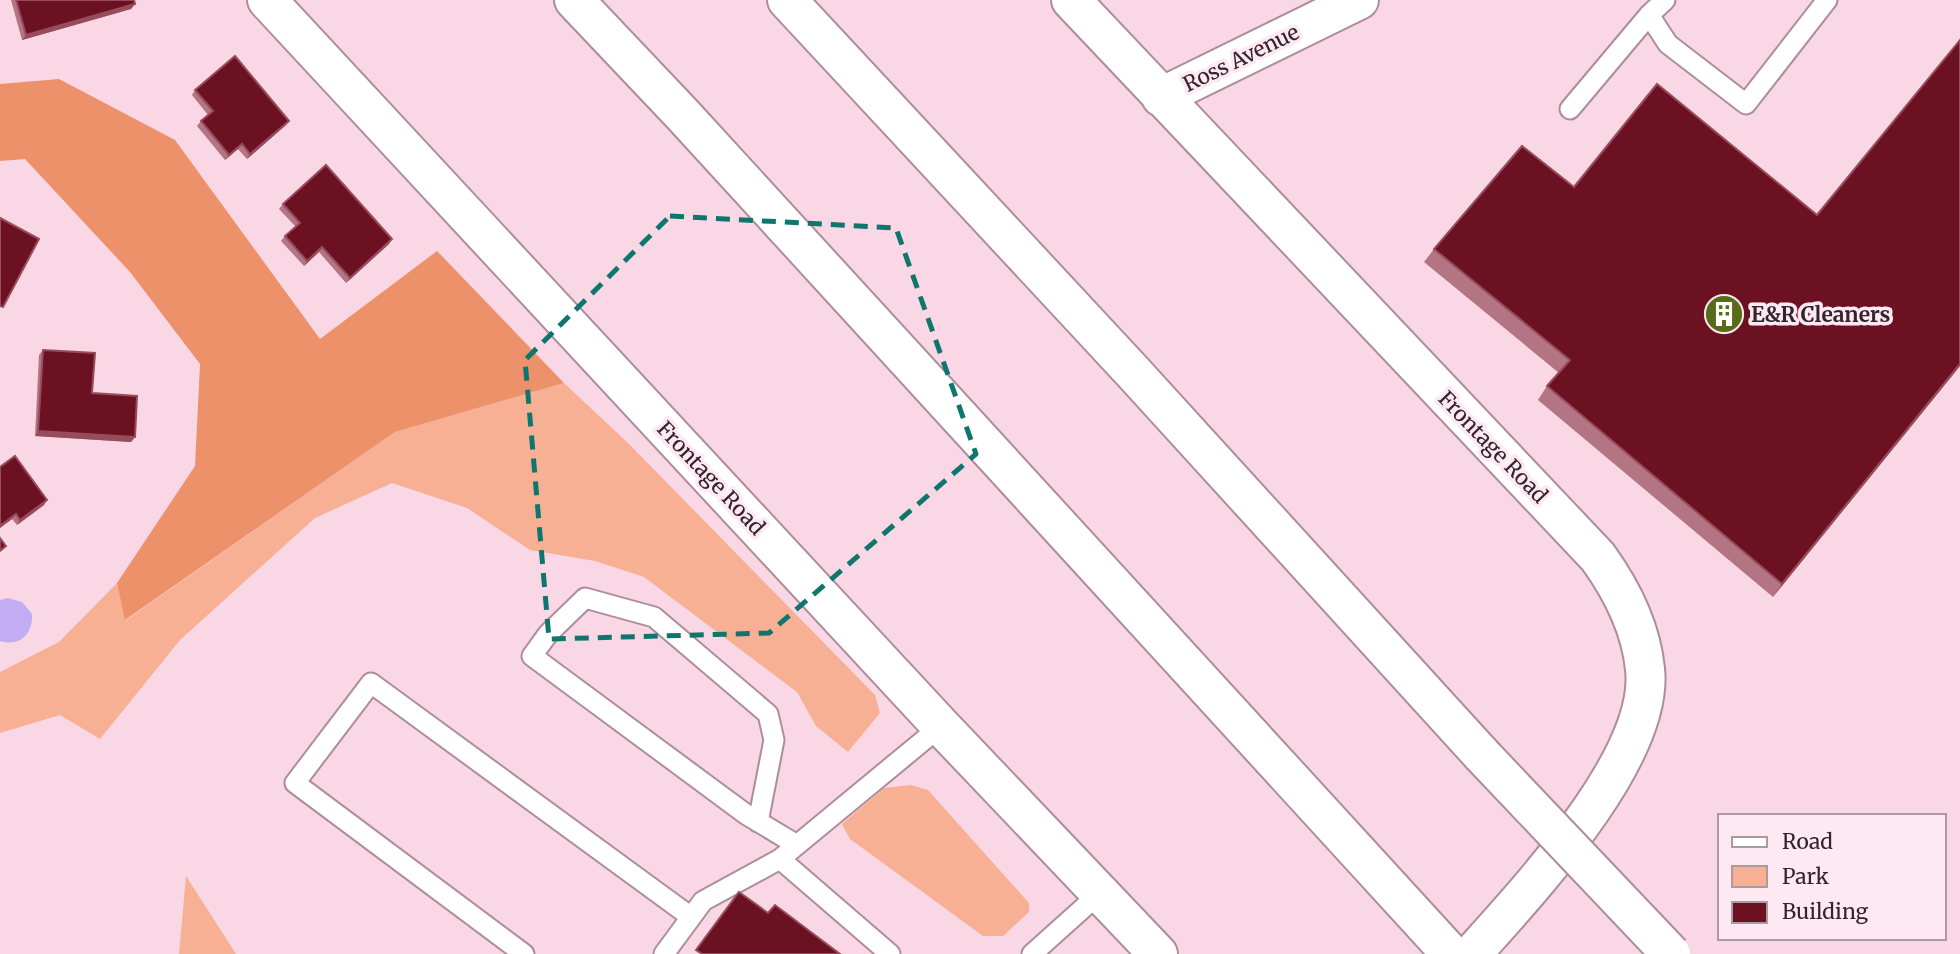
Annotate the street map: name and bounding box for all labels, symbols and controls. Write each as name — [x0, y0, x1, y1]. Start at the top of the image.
street label: Ross Avenue — [1179, 18, 1304, 98]
building icon: E&R Cleaners — [1703, 293, 1745, 335]
place label: E&R Cleaners — [1751, 301, 1891, 328]
street label: Frontage Road — [1433, 385, 1554, 509]
street label: Frontage Road — [651, 415, 771, 541]
legend — [1718, 814, 1946, 940]
text: Road — [1782, 828, 1833, 855]
text: Park — [1782, 863, 1829, 890]
text: Building — [1782, 898, 1869, 925]

